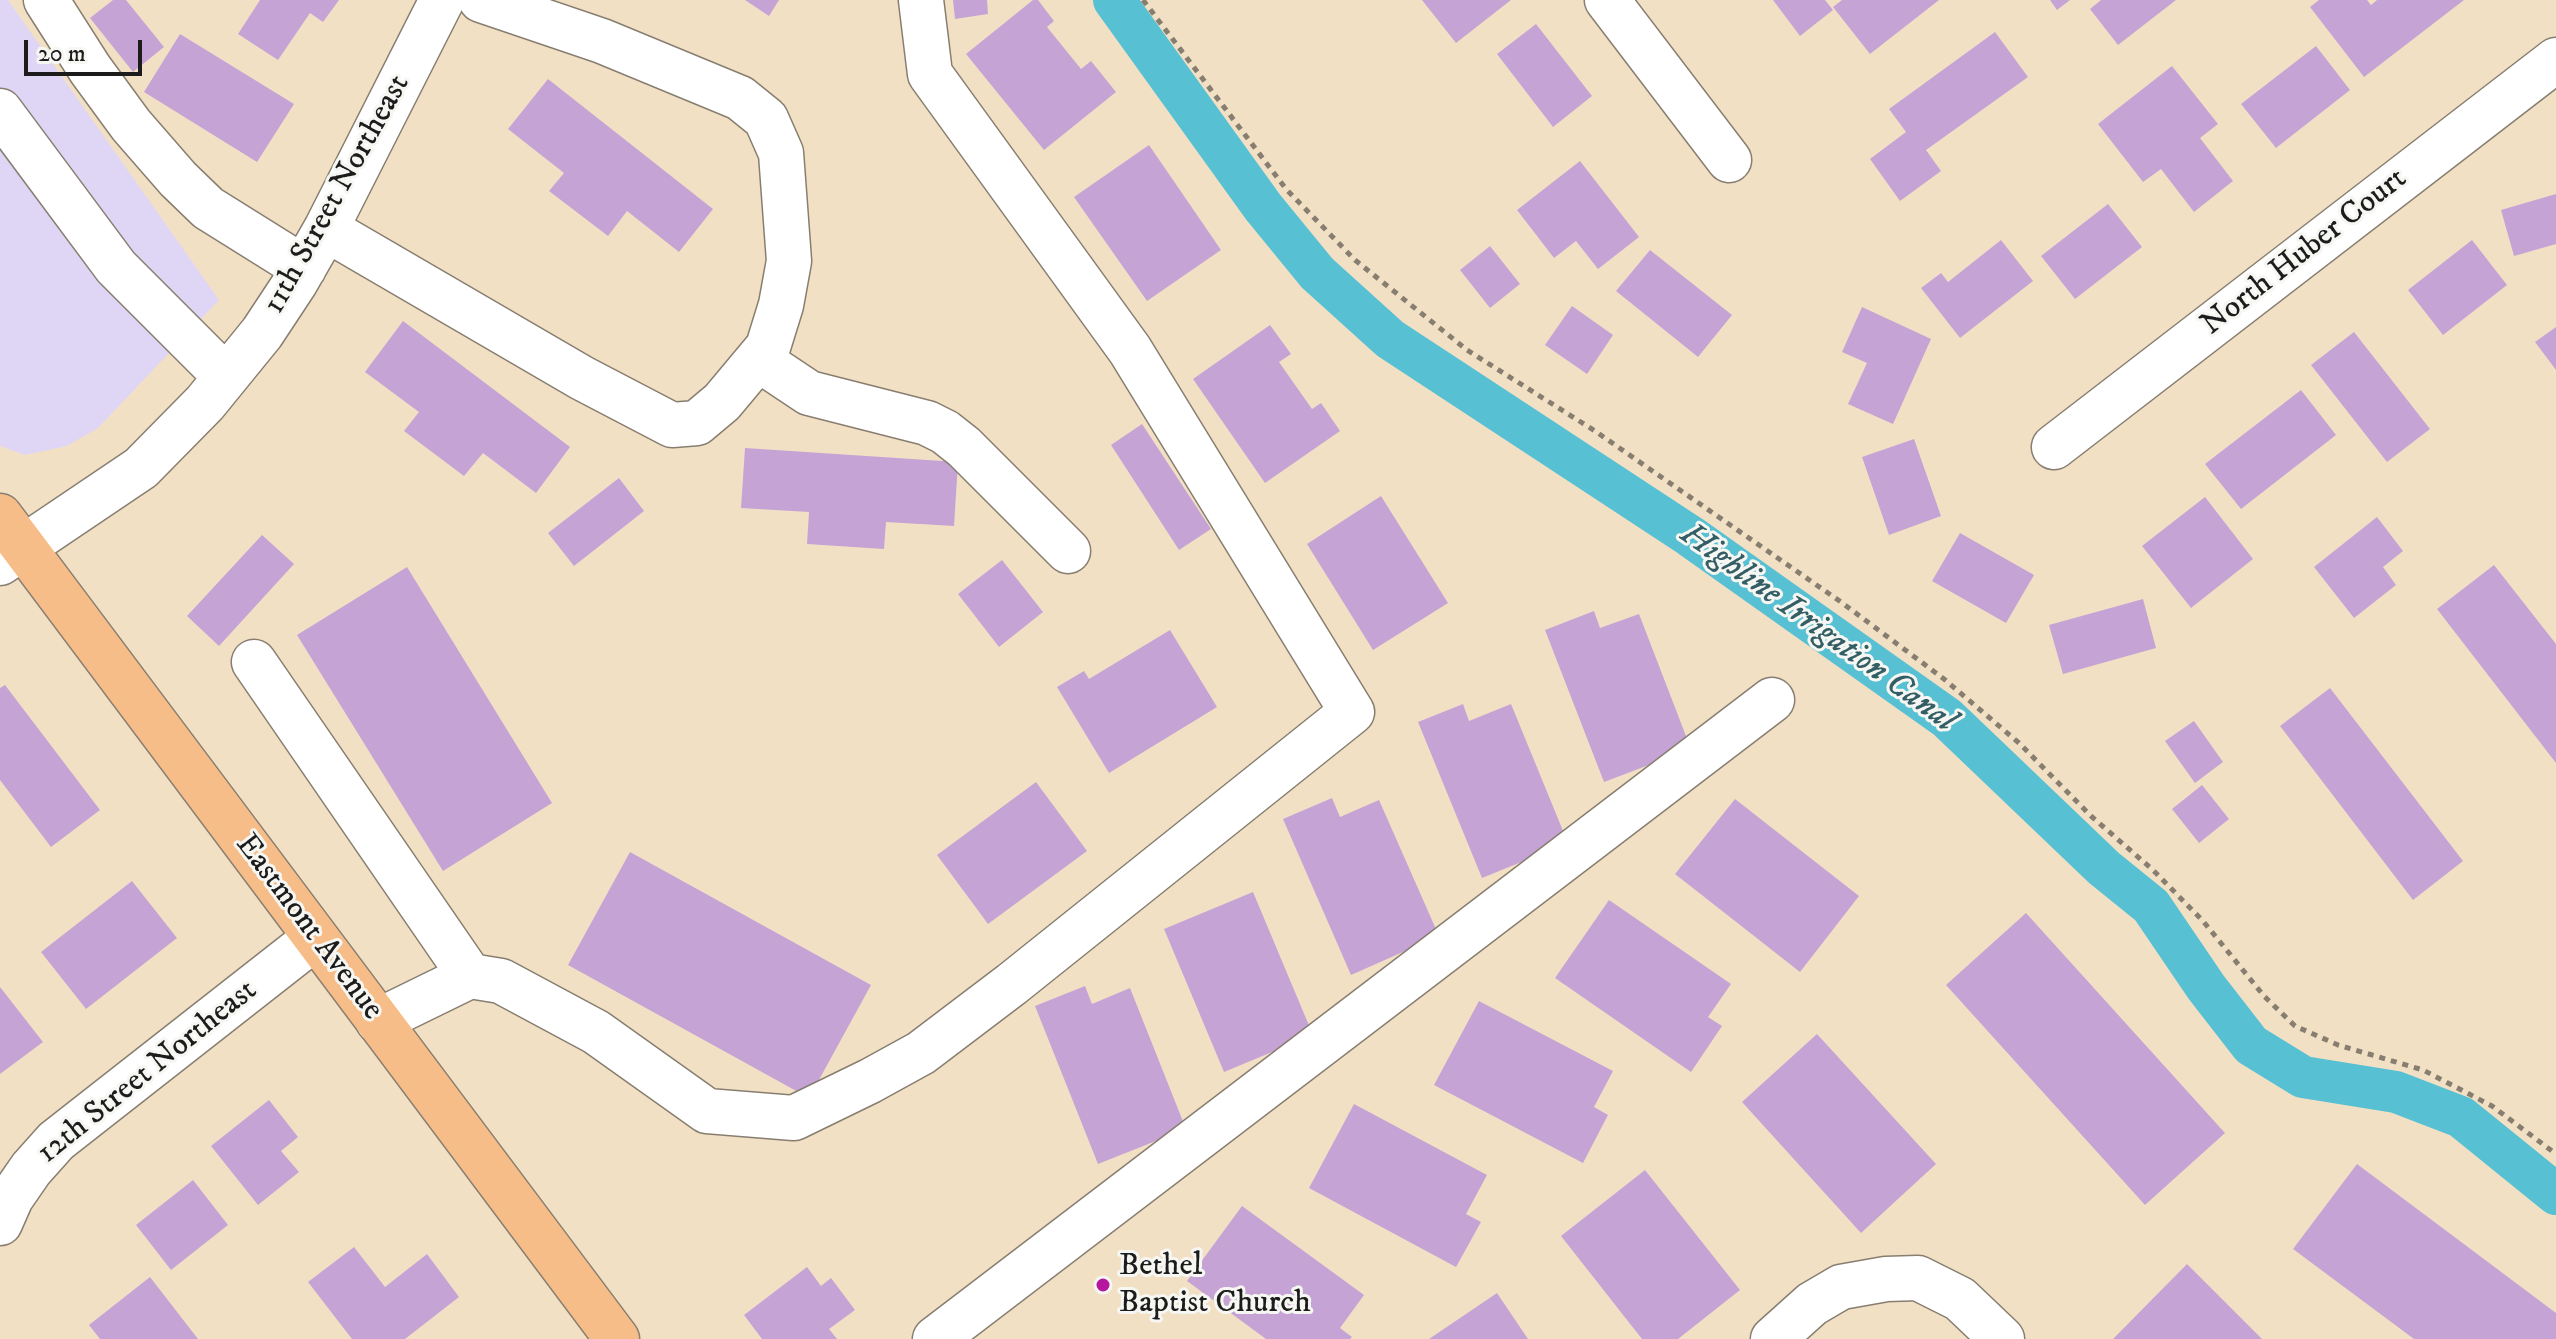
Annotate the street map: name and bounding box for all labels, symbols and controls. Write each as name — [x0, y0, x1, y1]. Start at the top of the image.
scale bar — [28, 24, 146, 74]
text: 20 m — [38, 39, 86, 69]
street label: 11th Street Northeast — [256, 69, 420, 321]
street label: North Huber Court — [2195, 161, 2415, 345]
water label: Highline Irrigation Canal — [1671, 515, 1963, 743]
street label: Eastmont Avenue — [226, 828, 390, 1028]
street label: 12th Street Northeast — [30, 973, 266, 1173]
place label: Bethel Baptist Church — [1119, 1248, 1311, 1323]
marker: Bethel Baptist Church — [1094, 1276, 1112, 1294]

